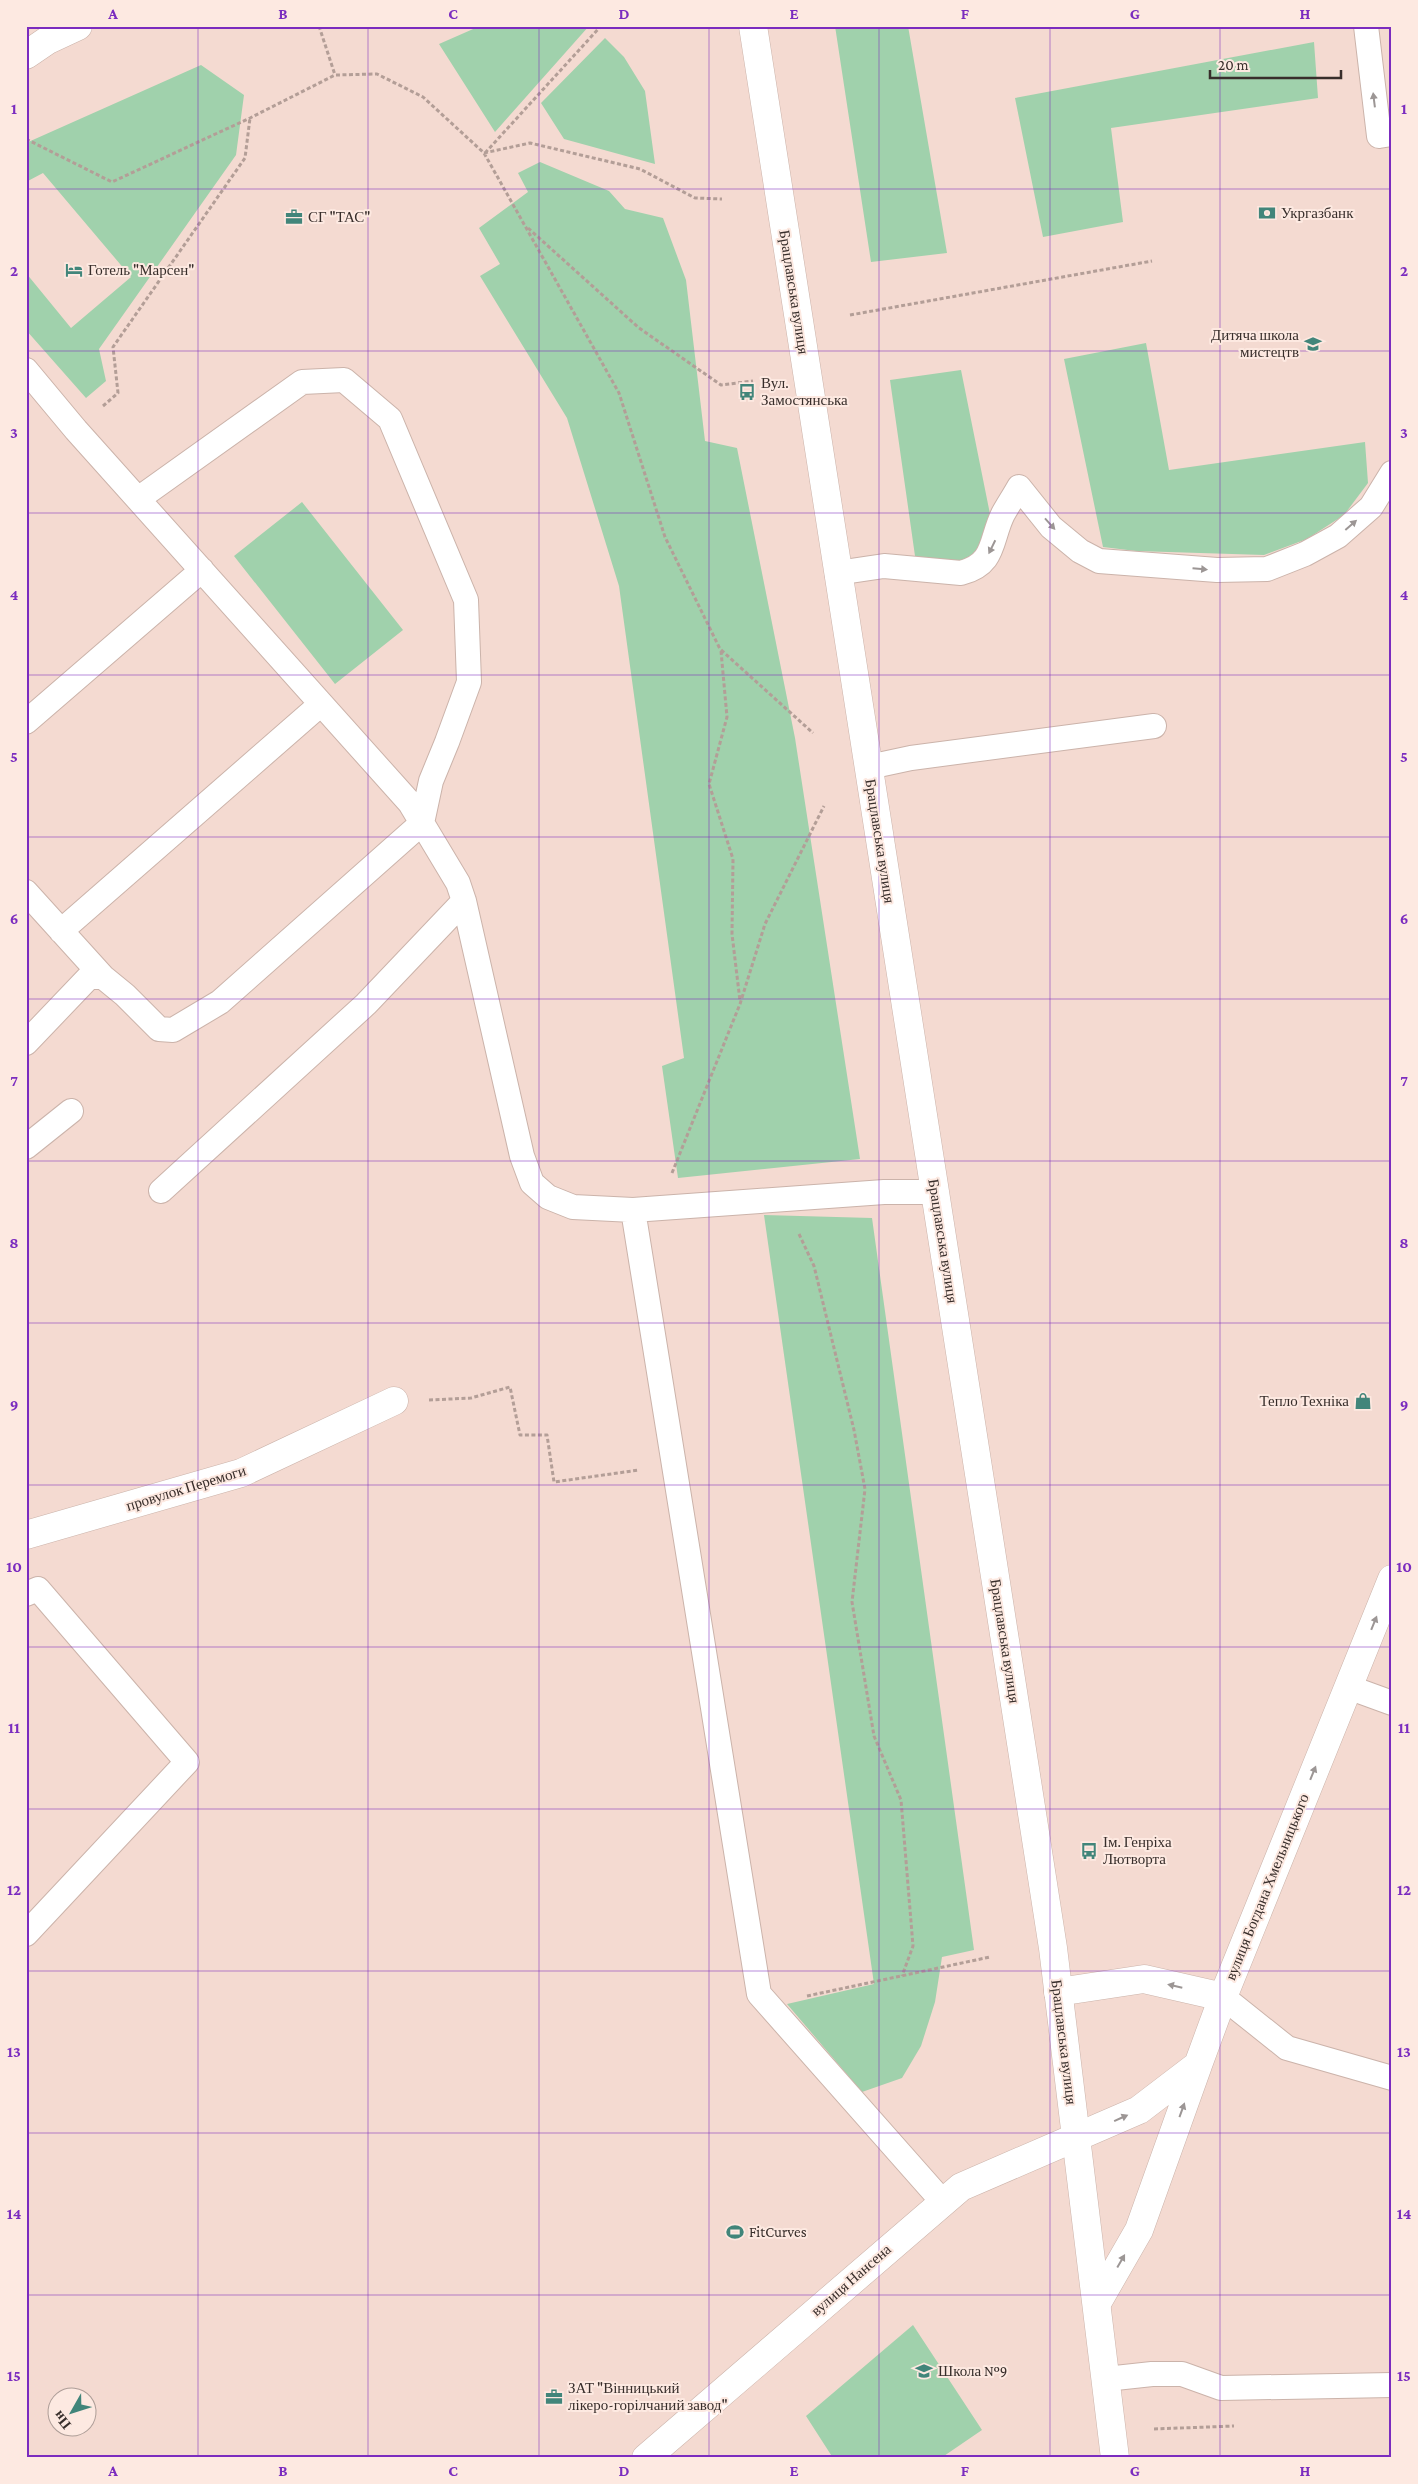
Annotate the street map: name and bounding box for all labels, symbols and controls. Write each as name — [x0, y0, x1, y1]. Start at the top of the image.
text: A — [107, 5, 118, 22]
text: B — [278, 5, 288, 22]
text: C — [448, 5, 458, 22]
text: D — [618, 5, 630, 22]
text: E — [789, 5, 799, 22]
text: F — [961, 5, 970, 22]
text: G — [1130, 5, 1140, 22]
text: H — [1300, 5, 1311, 22]
scale bar — [1210, 48, 1342, 80]
text: 20 m — [1218, 57, 1249, 73]
one-way arrow — [1370, 92, 1378, 108]
text: 1 — [11, 100, 17, 117]
text: 1 — [1401, 100, 1407, 117]
bank icon: Укргазбанк — [1257, 203, 1277, 223]
place label: Укргазбанк — [1281, 205, 1354, 221]
office icon: СГ "ТАС" — [284, 207, 304, 227]
place label: СГ "ТАС" — [308, 209, 370, 225]
street label: Брацлавська вулиця — [776, 229, 812, 355]
hotel icon: Готель "Марсен" — [64, 260, 84, 280]
text: 2 — [10, 262, 18, 279]
place label: Готель "Марсен" — [88, 262, 194, 278]
text: 2 — [1400, 262, 1408, 279]
place label: Дитяча школа мистецтв — [1211, 327, 1299, 360]
school or university icon: Дитяча школа мистецтв — [1303, 334, 1323, 354]
place label: Вул. Замостянська — [761, 375, 848, 408]
bus stop icon: Вул. Замостянська — [737, 382, 757, 402]
text: 3 — [10, 424, 18, 441]
text: 3 — [1400, 424, 1408, 441]
one-way arrow — [1044, 518, 1056, 530]
one-way arrow — [1344, 519, 1356, 531]
one-way arrow — [988, 540, 996, 554]
one-way arrow — [1192, 565, 1208, 573]
text: 4 — [10, 586, 19, 603]
text: 4 — [1400, 586, 1409, 603]
text: 5 — [10, 748, 18, 765]
text: 5 — [1400, 748, 1408, 765]
street label: Брацлавська вулиця — [862, 778, 898, 904]
text: 6 — [10, 910, 18, 927]
text: 6 — [1400, 910, 1408, 927]
text: 7 — [10, 1072, 18, 1089]
text: 7 — [1400, 1072, 1408, 1089]
street label: Брацлавська вулиця — [925, 1178, 961, 1304]
text: 8 — [9, 1234, 19, 1251]
text: 8 — [1399, 1234, 1409, 1251]
shop icon: Тепло Техніка — [1353, 1391, 1373, 1411]
place label: Тепло Техніка — [1259, 1393, 1349, 1409]
text: 9 — [10, 1396, 18, 1413]
text: 9 — [1400, 1396, 1408, 1413]
street label: провулок Перемоги — [124, 1462, 248, 1514]
text: 10 — [6, 1558, 22, 1575]
text: 10 — [1396, 1558, 1412, 1575]
street label: Брацлавська вулиця — [987, 1578, 1023, 1704]
one-way arrow — [1371, 1615, 1378, 1630]
text: 11 — [8, 1719, 20, 1736]
text: 11 — [1398, 1719, 1410, 1736]
one-way arrow — [1310, 1766, 1318, 1780]
street label: вулиця Богдана Хмельницького — [1222, 1792, 1312, 1982]
place label: Ім. Генріха Лютворта — [1103, 1834, 1172, 1867]
bus stop icon: Ім. Генріха Лютворта — [1079, 1841, 1099, 1861]
text: 12 — [7, 1881, 21, 1898]
text: 12 — [1397, 1881, 1411, 1898]
street label: Брацлавська вулиця — [1048, 1979, 1080, 2106]
one-way arrow — [1168, 1982, 1183, 1990]
text: 13 — [7, 2043, 21, 2060]
text: 13 — [1397, 2043, 1411, 2060]
one-way arrow — [1179, 2103, 1186, 2118]
one-way arrow — [1114, 2113, 1128, 2121]
text: 14 — [7, 2205, 22, 2222]
text: 14 — [1397, 2205, 1412, 2222]
sports icon: FitCurves — [725, 2222, 745, 2242]
place label: FitCurves — [749, 2224, 807, 2240]
street label: вулиця Нансена — [808, 2241, 894, 2319]
one-way arrow — [1117, 2254, 1126, 2267]
school or university icon: Школа №9 — [914, 2361, 934, 2381]
place label: Школа №9 — [938, 2363, 1007, 2379]
text: 15 — [7, 2367, 21, 2384]
text: 15 — [1397, 2367, 1411, 2384]
place label: ЗАТ "Вінницький лікеро-горілчаний завод" — [568, 2380, 728, 2413]
north arrow — [48, 2386, 98, 2436]
office icon: ЗАТ "Вінницький лікеро-горілчаний завод" — [544, 2387, 564, 2407]
text: Пн — [50, 2408, 74, 2433]
text: A — [107, 2462, 118, 2479]
text: B — [278, 2462, 288, 2479]
text: C — [448, 2462, 458, 2479]
text: D — [618, 2462, 630, 2479]
text: E — [789, 2462, 799, 2479]
text: F — [961, 2462, 970, 2479]
text: G — [1130, 2462, 1140, 2479]
text: H — [1300, 2462, 1311, 2479]

